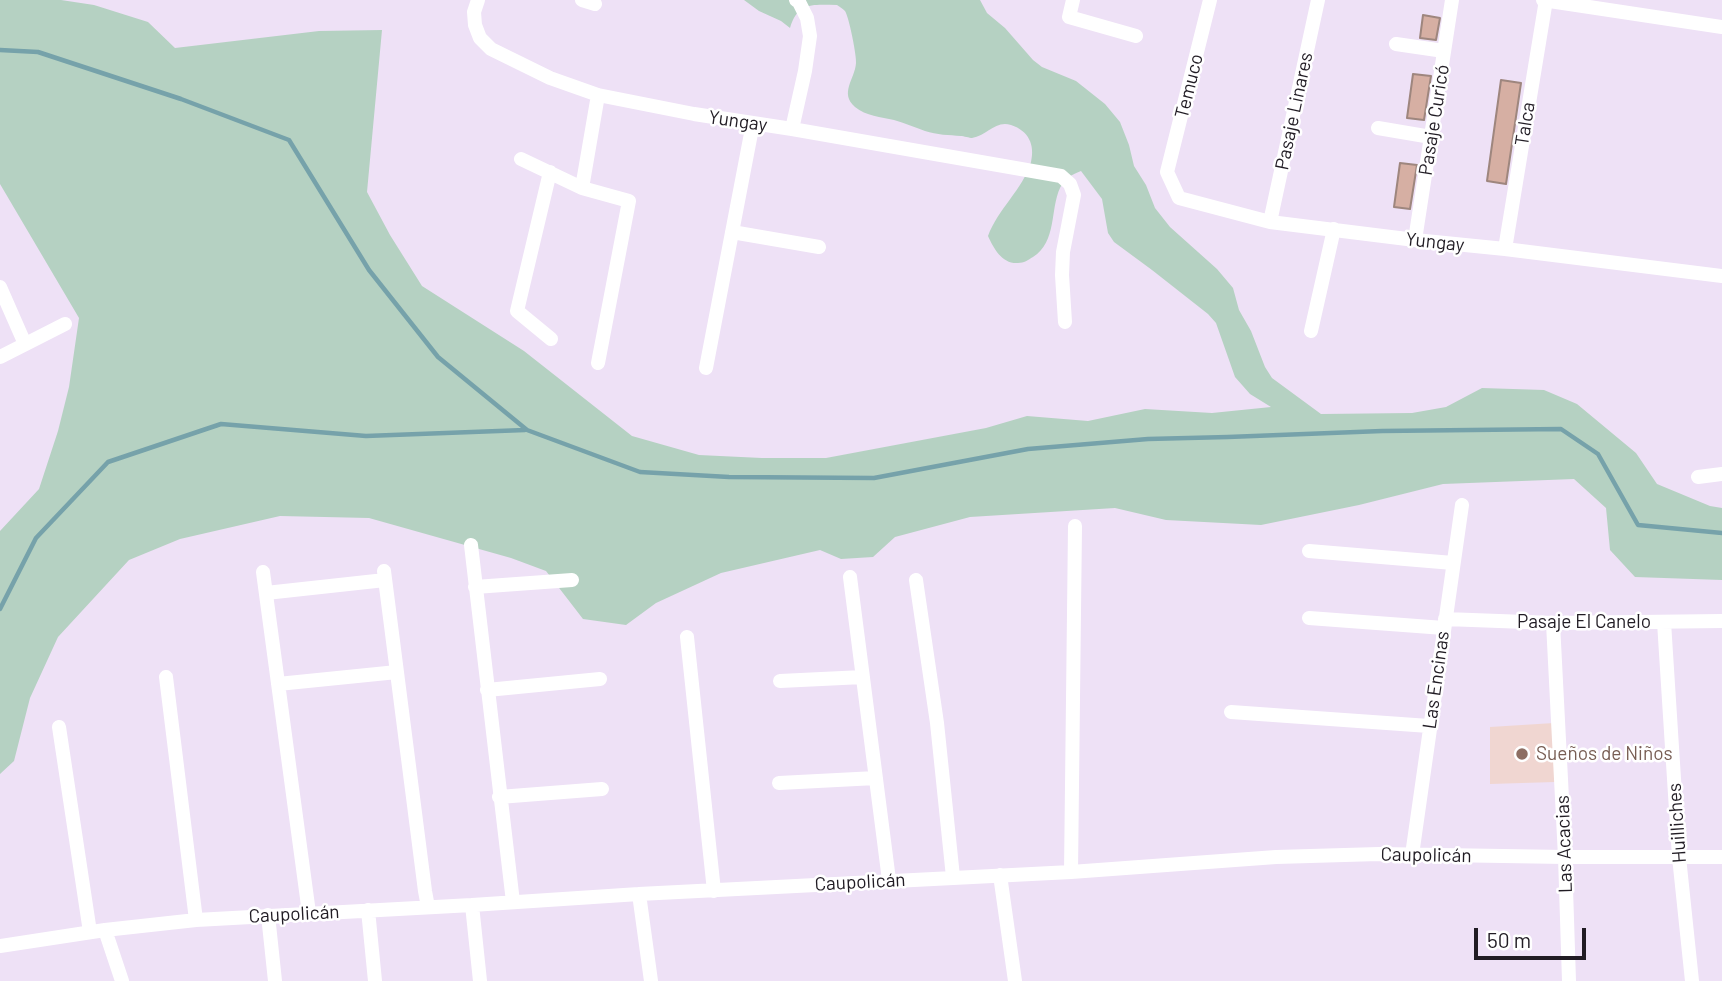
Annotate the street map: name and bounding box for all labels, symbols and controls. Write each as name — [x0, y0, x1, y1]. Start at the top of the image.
street label: Pasaje Linares — [1270, 50, 1318, 172]
street label: Temuco — [1170, 51, 1208, 121]
street label: Pasaje Curicó — [1414, 63, 1454, 177]
street label: Talca — [1510, 100, 1540, 148]
street label: Yungay — [707, 106, 769, 136]
street label: Yungay — [1404, 228, 1466, 256]
street label: Pasaje El Canelo — [1517, 611, 1651, 633]
street label: Las Encinas — [1418, 629, 1454, 731]
place label: Sueños de Niños — [1536, 743, 1673, 765]
marker: Sueños de Niños — [1514, 746, 1530, 762]
street label: Huilliches — [1663, 782, 1691, 864]
street label: Las Acacias — [1551, 795, 1577, 893]
street label: Caupolicán — [1380, 843, 1472, 867]
street label: Caupolicán — [814, 868, 906, 896]
street label: Caupolicán — [248, 900, 340, 928]
scale bar — [1477, 914, 1589, 958]
text: 50 m — [1487, 927, 1531, 952]

